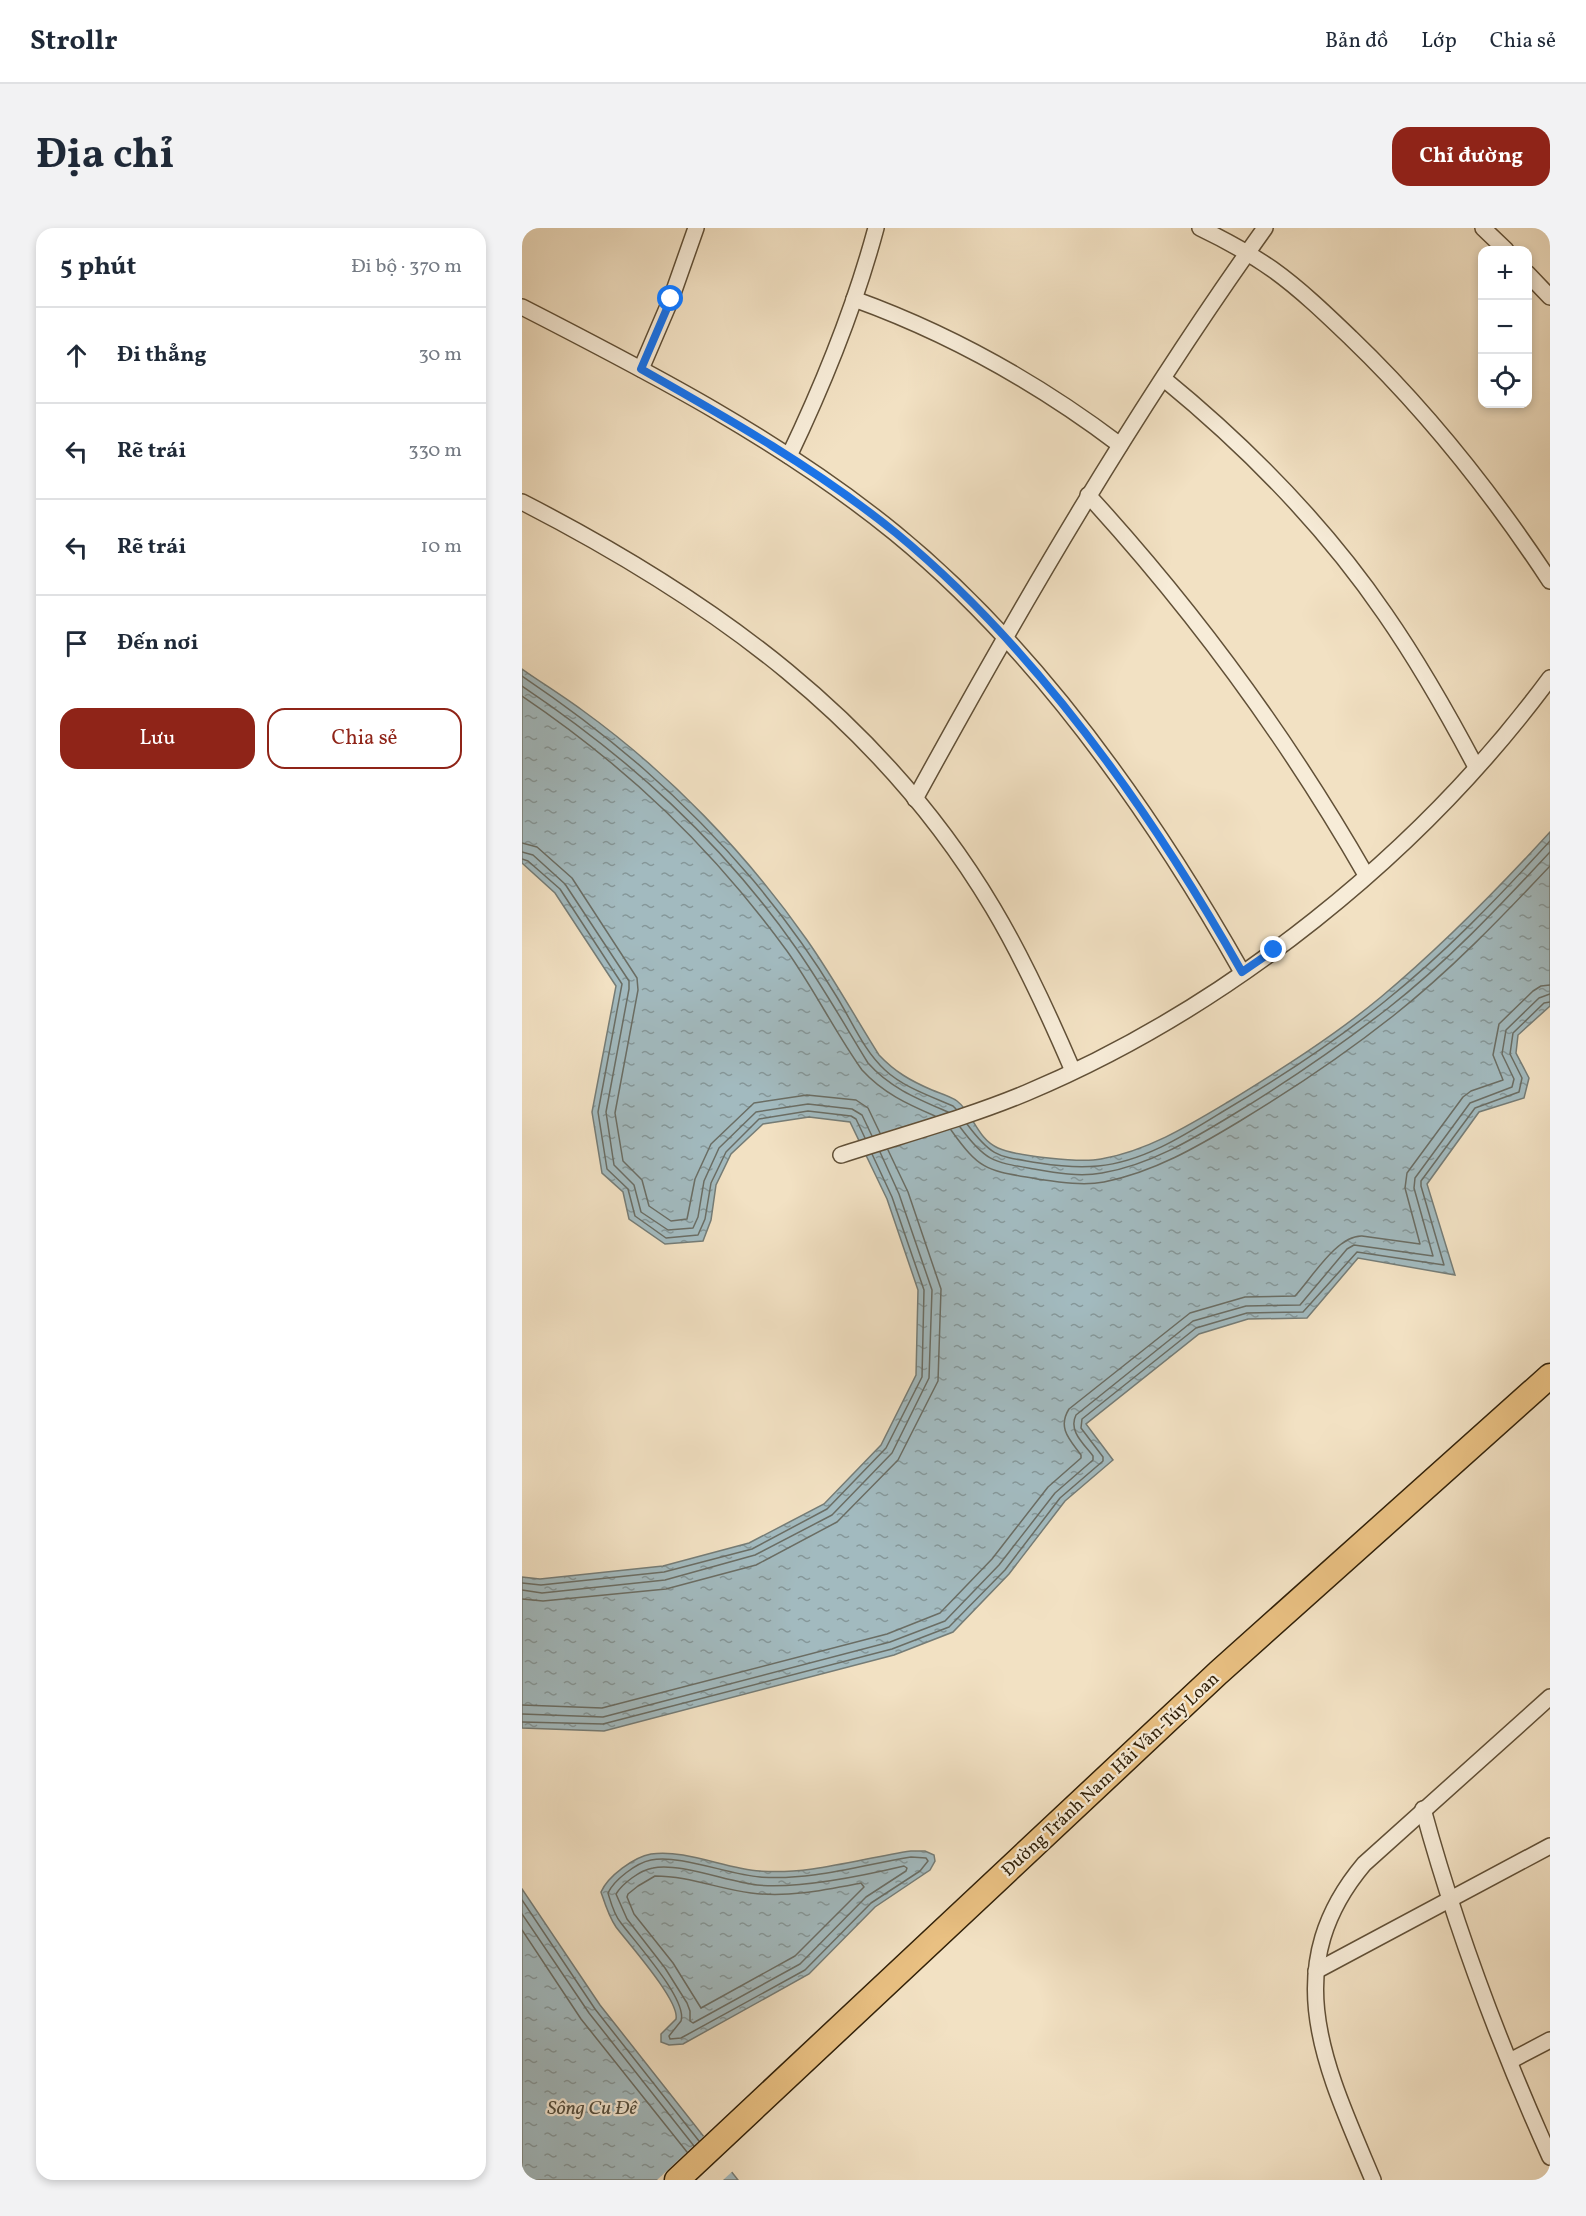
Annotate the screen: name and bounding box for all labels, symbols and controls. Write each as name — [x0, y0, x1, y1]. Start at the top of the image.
text: Strollr — [30, 22, 118, 61]
text: Bản đồ — [1325, 27, 1388, 56]
text: Lớp — [1421, 27, 1457, 56]
text: Chia sẻ — [1490, 27, 1556, 56]
text: Địa chỉ — [36, 127, 174, 186]
button: Chỉ đường — [1392, 127, 1550, 186]
map controls — [1478, 246, 1532, 408]
button: + — [1478, 246, 1532, 300]
text: 5 phút — [60, 249, 136, 285]
text: Đi bộ · 370 m — [351, 253, 462, 281]
route start — [657, 285, 683, 311]
button: − — [1478, 300, 1532, 354]
icon: ahead — [60, 339, 93, 372]
text: Đi thẳng — [117, 340, 207, 371]
text: 30 m — [418, 341, 462, 369]
button: locate — [1478, 354, 1532, 408]
icon: left — [60, 435, 93, 468]
text: Rẽ trái — [117, 436, 186, 467]
text: 330 m — [408, 437, 462, 465]
icon: left — [60, 531, 93, 564]
text: Rẽ trái — [117, 532, 186, 563]
text: 10 m — [421, 533, 462, 561]
icon: arrive — [60, 627, 93, 660]
text: Đến nơi — [117, 628, 199, 659]
button: Lưu — [60, 708, 255, 769]
button: Chia sẻ — [267, 708, 462, 769]
route end — [1260, 936, 1286, 962]
street label: Đường Tránh Nam Hải Vân-Túy Loan — [997, 1667, 1226, 1883]
water label: Sông Cu Đê — [547, 2095, 638, 2123]

